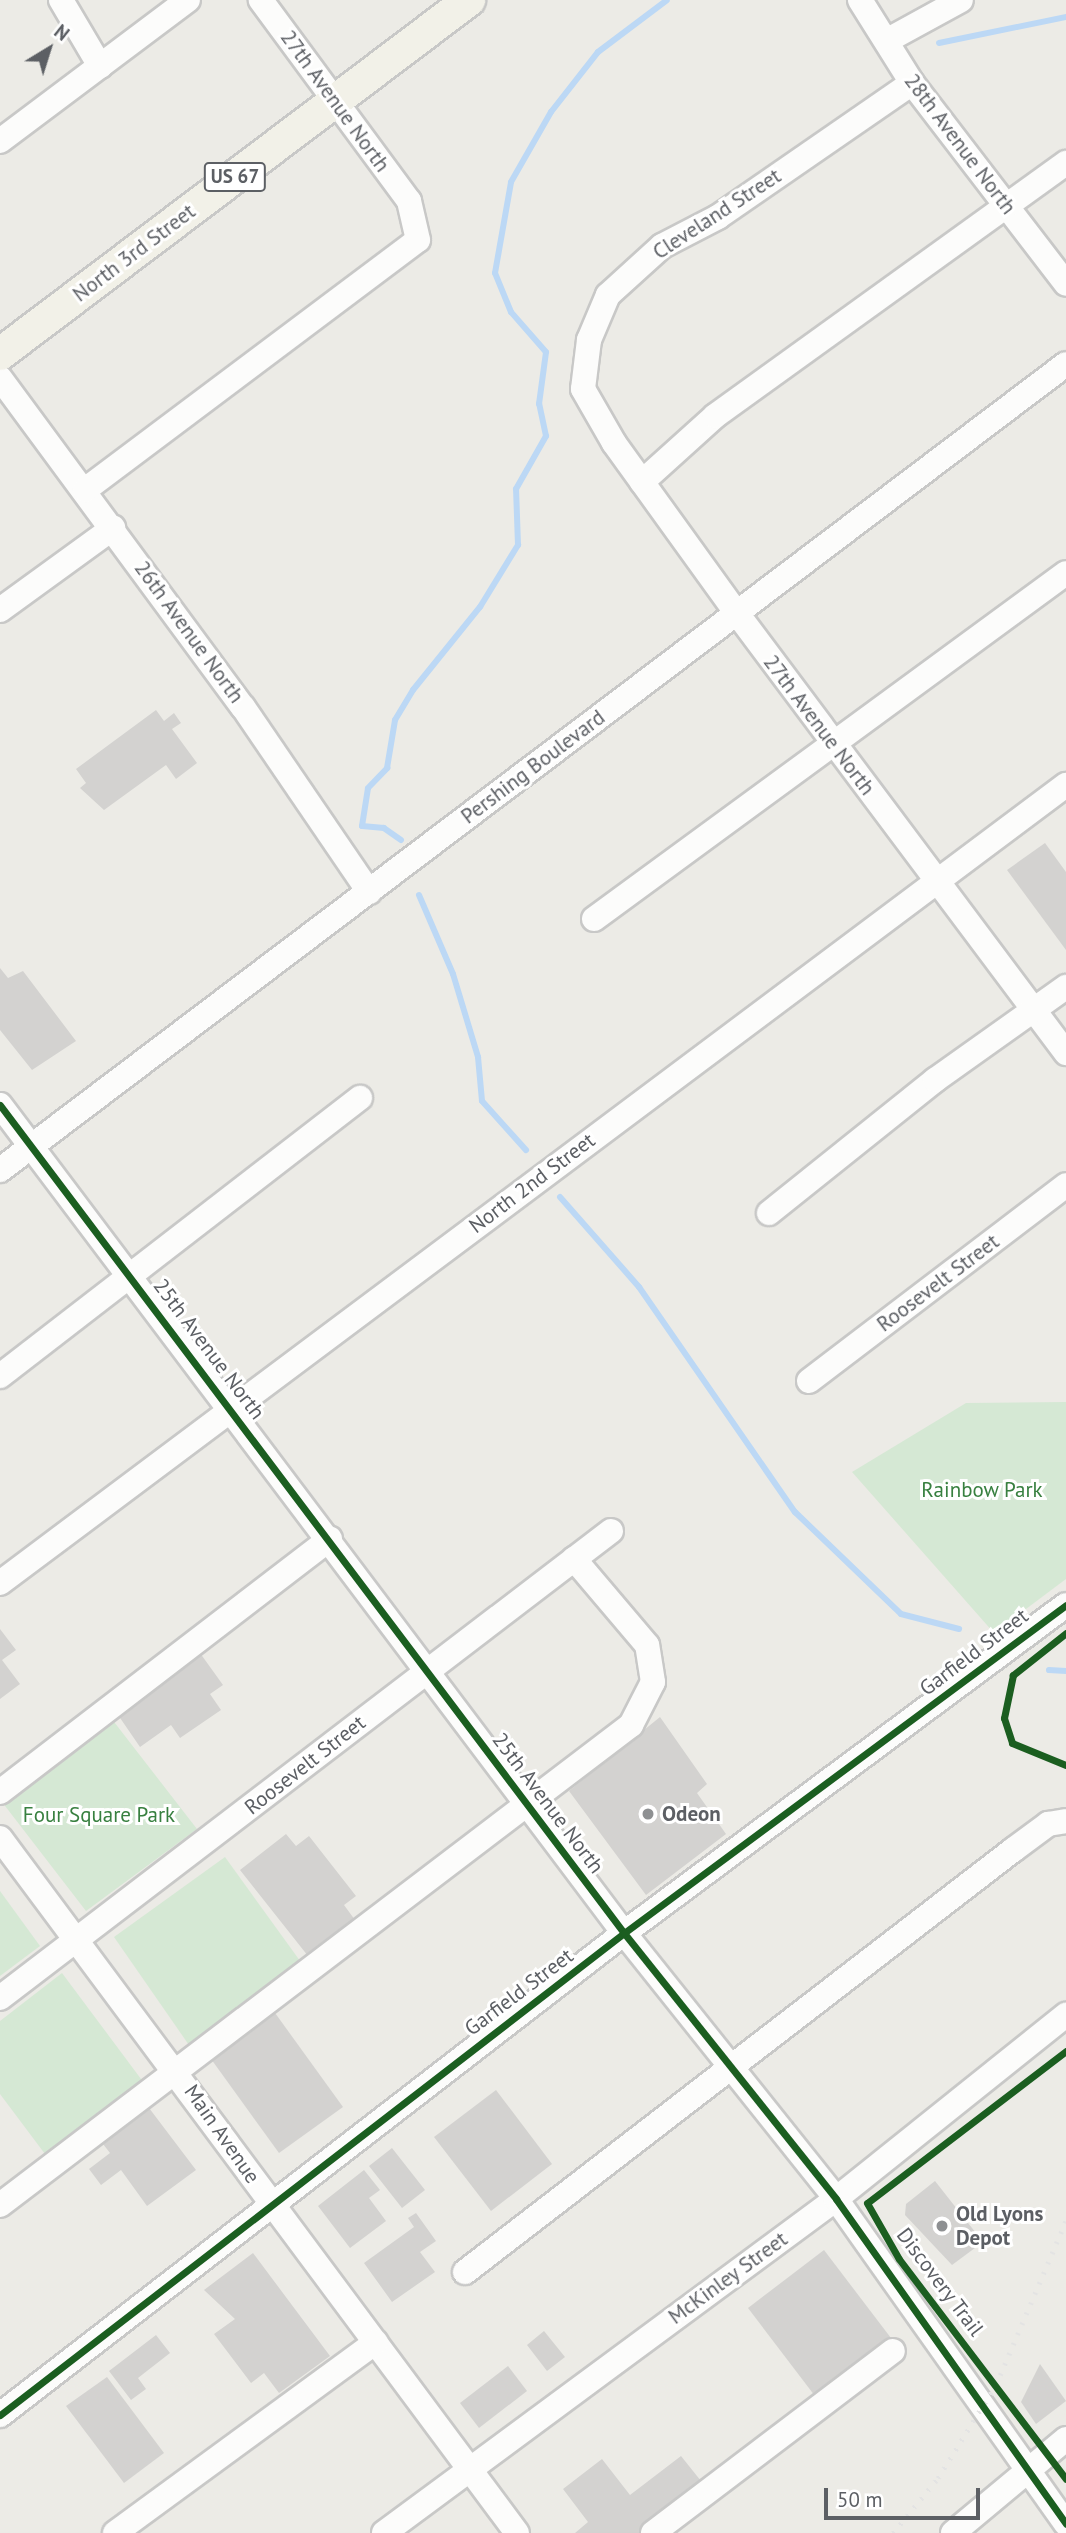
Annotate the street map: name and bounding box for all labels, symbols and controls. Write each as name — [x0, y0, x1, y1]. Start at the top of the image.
north arrow — [14, 14, 84, 84]
text: N — [50, 19, 74, 46]
street label: 27th Avenue North — [275, 25, 395, 177]
street label: 28th Avenue North — [899, 69, 1021, 219]
road number: US 67 — [204, 162, 266, 192]
street label: Cleveland Street — [648, 163, 786, 265]
street label: North 3rd Street — [68, 199, 200, 307]
street label: 26th Avenue North — [129, 556, 249, 708]
street label: 27th Avenue North — [758, 650, 880, 800]
street label: Pershing Boulevard — [456, 705, 610, 829]
street label: North 2nd Street — [464, 1128, 600, 1238]
street label: Roosevelt Street — [872, 1229, 1004, 1337]
street label: 25th Avenue North — [148, 1274, 270, 1424]
park label: Rainbow Park — [921, 1477, 1043, 1503]
street label: Garfield Street — [915, 1603, 1033, 1701]
street label: Roosevelt Street — [240, 1710, 370, 1820]
street label: 25th Avenue North — [487, 1728, 609, 1878]
place label: Odeon — [662, 1801, 721, 1827]
park label: Four Square Park — [23, 1802, 175, 1828]
marker: Odeon — [640, 1806, 656, 1822]
street label: Garfield Street — [460, 1943, 578, 2041]
street label: Main Avenue — [179, 2080, 265, 2188]
place label: Old Lyons Depot — [956, 2201, 1043, 2251]
marker: Old Lyons Depot — [934, 2218, 950, 2234]
street label: Discovery Trail — [891, 2222, 989, 2342]
street label: McKinley Street — [663, 2226, 793, 2330]
scale bar — [828, 2474, 984, 2518]
text: 50 m — [837, 2486, 883, 2513]

